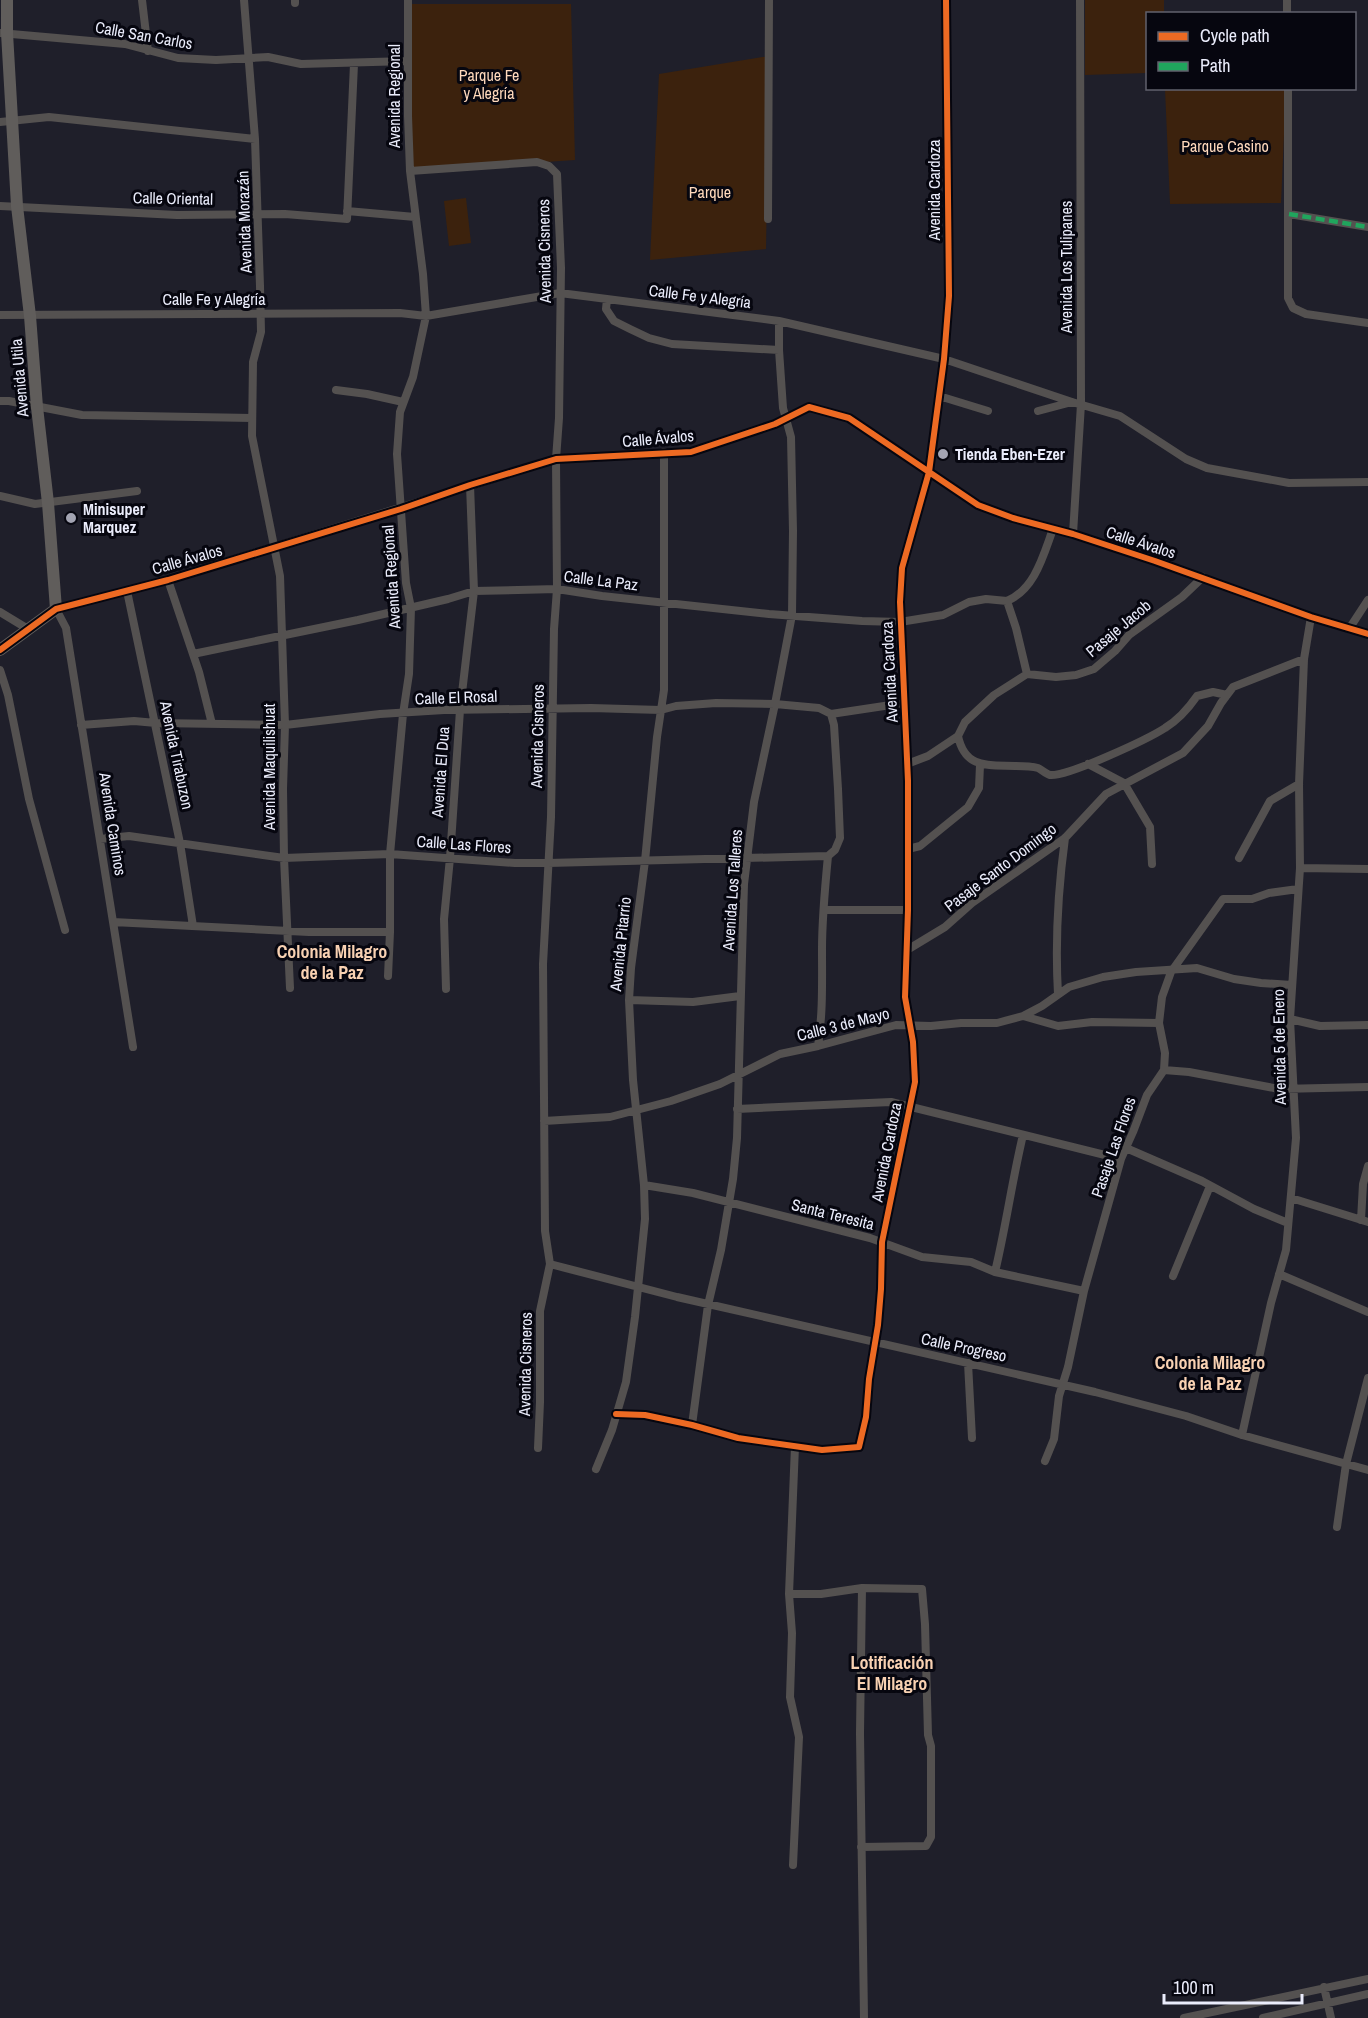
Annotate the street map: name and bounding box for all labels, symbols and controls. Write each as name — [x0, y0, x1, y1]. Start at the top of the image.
legend — [1146, 12, 1356, 90]
street label: Calle San Carlos — [94, 16, 194, 54]
text: Cycle path — [1200, 23, 1270, 48]
street label: Avenida Regional — [383, 44, 405, 149]
text: Path — [1200, 53, 1230, 78]
park label: Parque Fe y Alegría — [459, 64, 519, 104]
park label: Parque Casino — [1181, 135, 1269, 157]
street label: Avenida Cardoza — [923, 139, 945, 242]
street label: Avenida Morazán — [231, 170, 257, 275]
park label: Parque — [689, 181, 731, 203]
street label: Calle Oriental — [133, 186, 213, 210]
street label: Avenida Cisneros — [532, 199, 556, 304]
street label: Avenida Los Tulipanes — [1055, 201, 1077, 334]
street label: Calle Fe y Alegría — [648, 279, 753, 313]
street label: Calle Fe y Alegría — [163, 288, 266, 310]
street label: Avenida Utila — [5, 337, 33, 419]
street label: Calle Ávalos — [621, 424, 695, 452]
place label: Tienda Eben-Ezer — [955, 443, 1066, 465]
marker: Tienda Eben-Ezer — [936, 447, 950, 461]
place label: Minisuper Marquez — [83, 498, 146, 538]
marker: Minisuper Marquez — [64, 511, 78, 525]
street label: Calle Ávalos — [1103, 520, 1179, 564]
street label: Avenida Regional — [376, 524, 406, 631]
street label: Calle Ávalos — [149, 539, 225, 579]
street label: Calle La Paz — [563, 565, 640, 596]
street label: Pasaje Jacob — [1081, 594, 1155, 662]
street label: Avenida Cardoza — [875, 620, 903, 724]
street label: Avenida Cisneros — [525, 684, 549, 789]
street label: Calle El Rosal — [414, 685, 498, 709]
street label: Avenida Tirabuzon — [155, 698, 199, 811]
street label: Avenida Maquilishuat — [258, 703, 280, 831]
street label: Avenida El Dua — [426, 725, 454, 819]
street label: Avenida Caminos — [94, 770, 132, 877]
street label: Pasaje Santo Domingo — [939, 818, 1061, 916]
street label: Avenida Los Talleres — [717, 829, 747, 952]
street label: Calle Las Flores — [416, 830, 512, 858]
street label: Avenida Pitarrio — [604, 896, 636, 993]
district label: Colonia Milagro de la Paz — [277, 939, 387, 985]
street label: Avenida 5 de Enero — [1267, 989, 1291, 1106]
street label: Calle 3 de Mayo — [794, 1002, 892, 1046]
street label: Pasaje Las Flores — [1086, 1094, 1140, 1200]
street label: Avenida Cardoza — [865, 1100, 907, 1205]
street label: Santa Teresita — [789, 1193, 877, 1235]
street label: Avenida Cisneros — [513, 1312, 537, 1417]
street label: Calle Progreso — [919, 1327, 1009, 1367]
district label: Colonia Milagro de la Paz — [1155, 1350, 1265, 1396]
district label: Lotificación El Milagro — [851, 1650, 933, 1696]
scale bar — [1164, 1967, 1302, 2005]
text: 100 m — [1173, 1975, 1214, 2000]

